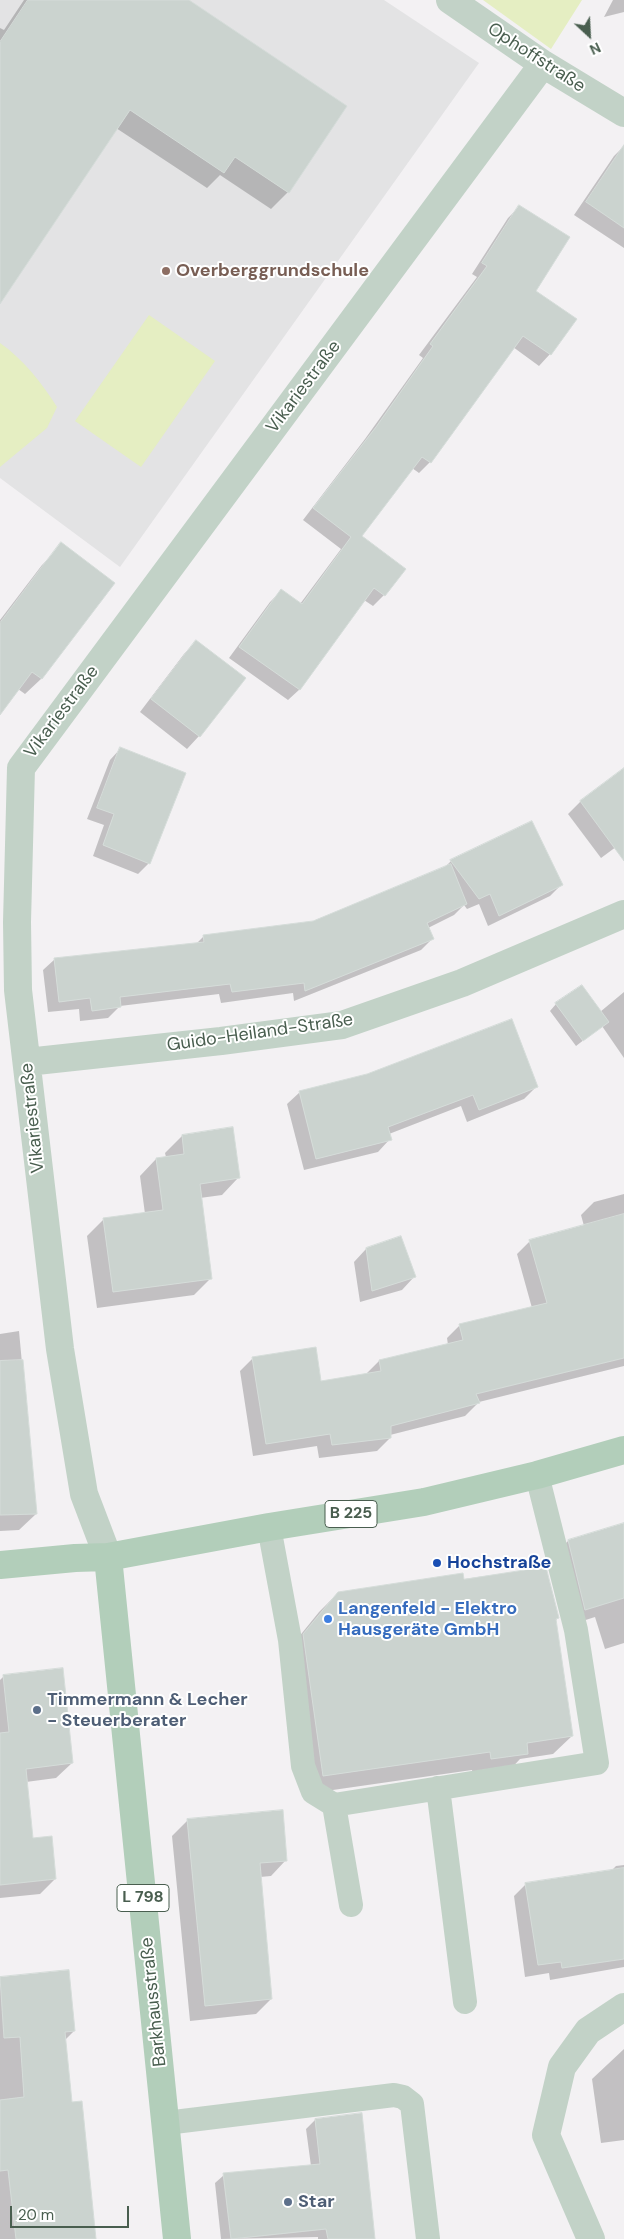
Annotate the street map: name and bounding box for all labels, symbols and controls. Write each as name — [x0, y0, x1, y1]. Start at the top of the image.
north arrow — [564, 10, 614, 60]
street label: Ophoffstraße — [483, 18, 589, 98]
text: N — [587, 38, 604, 59]
place label: Overberggrundschule — [176, 260, 369, 282]
marker: Overberggrundschule — [160, 265, 172, 277]
street label: Vikariestraße — [262, 336, 346, 438]
street label: Vikariestraße — [20, 661, 104, 763]
street label: Guido-Heiland-Straße — [166, 1009, 354, 1057]
street label: Vikariestraße — [16, 1062, 50, 1174]
road number: B 225 — [325, 1500, 377, 1528]
place label: Hochstraße — [447, 1552, 551, 1574]
marker: Hochstraße — [431, 1557, 443, 1569]
place label: Langenfeld - Elektro Hausgeräte GmbH — [338, 1598, 517, 1640]
marker: Langenfeld - Elektro Hausgeräte GmbH — [322, 1613, 334, 1625]
place label: Timmermann & Lecher - Steuerberater — [47, 1689, 248, 1732]
marker: Timmermann & Lecher - Steuerberater — [31, 1704, 43, 1716]
road number: L 798 — [117, 1885, 169, 1912]
street label: Barkhausstraße — [136, 1936, 172, 2068]
place label: Star — [298, 2191, 335, 2213]
scale bar — [12, 2196, 131, 2228]
marker: Star — [282, 2196, 294, 2208]
text: 20 m — [18, 2205, 54, 2225]

